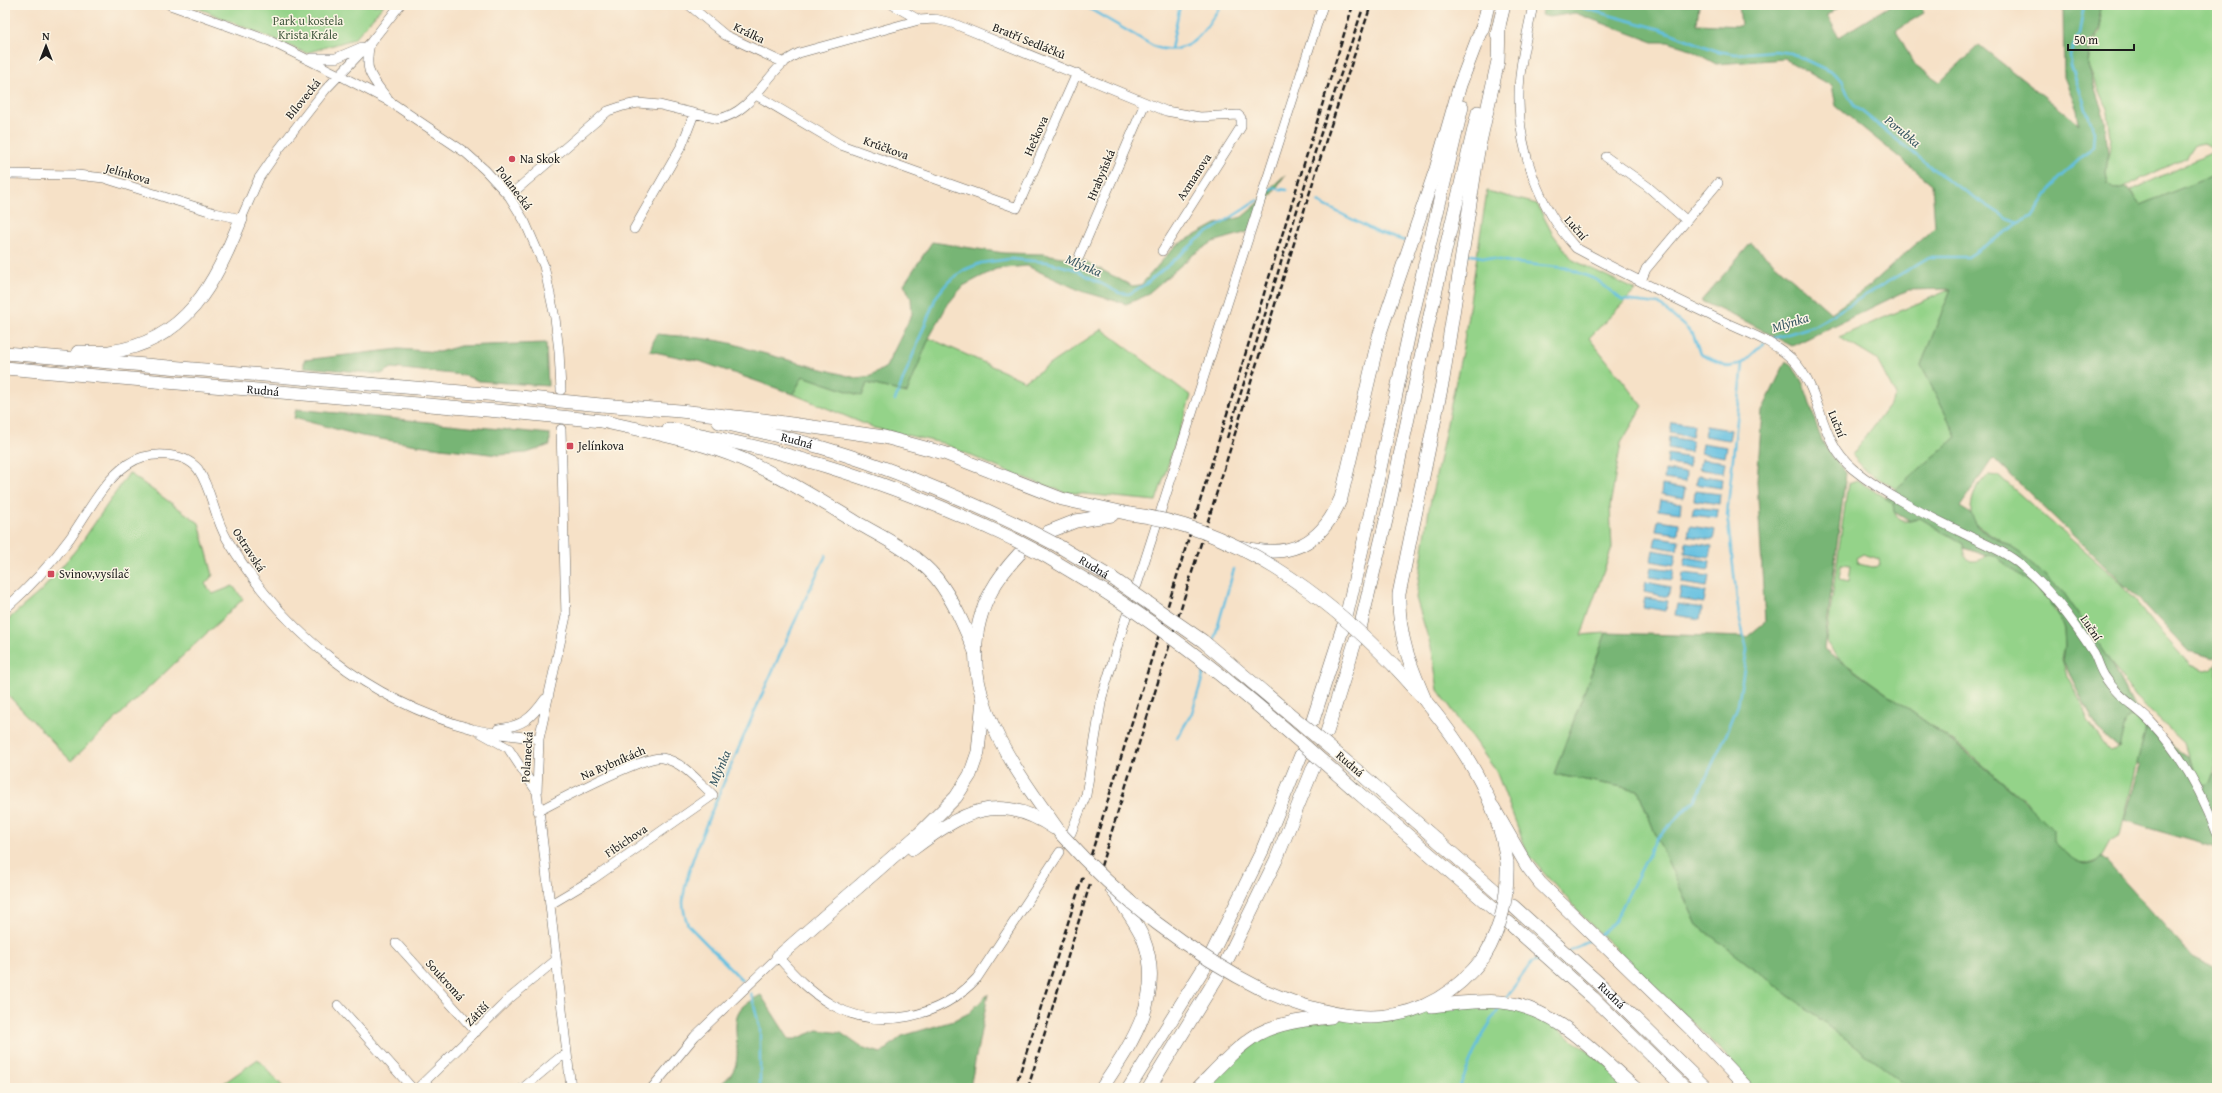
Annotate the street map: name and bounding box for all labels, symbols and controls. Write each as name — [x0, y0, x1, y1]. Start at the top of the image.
park label: Park u kostela Krista Krále — [273, 12, 344, 43]
street label: Králka — [731, 18, 768, 48]
street label: Bratří Sedláčků — [990, 18, 1069, 63]
north arrow — [26, 26, 66, 66]
scale bar — [2068, 26, 2134, 52]
text: N — [42, 28, 50, 44]
text: 50 m — [2074, 31, 2098, 48]
street label: Bílovecká — [281, 75, 324, 123]
water label: Porubka — [1880, 110, 1925, 152]
street label: Hečkova — [1019, 113, 1052, 158]
street label: Krůčkova — [861, 132, 911, 164]
street label: Hrabyňská — [1082, 146, 1119, 203]
place label: Na Skok — [520, 150, 561, 167]
street label: Axmanova — [1172, 150, 1215, 204]
marker: Na Skok — [507, 154, 517, 164]
street label: Jelínkova — [102, 158, 153, 188]
street label: Polanecká — [492, 162, 537, 213]
street label: Luční — [1561, 212, 1592, 244]
water label: Mlýnka — [1063, 249, 1105, 282]
water label: Mlýnka — [1769, 308, 1811, 337]
street label: Rudná — [246, 380, 280, 400]
street label: Luční — [1824, 408, 1851, 440]
street label: Rudná — [779, 428, 815, 453]
place label: Jelínkova — [576, 437, 624, 454]
marker: Jelínkova — [565, 441, 575, 451]
street label: Ostravská — [229, 524, 270, 575]
street label: Rudná — [1076, 551, 1113, 582]
place label: Svinov,vysílač — [59, 565, 130, 582]
marker: Svinov,vysílač — [46, 569, 56, 579]
street label: Luční — [2077, 611, 2107, 645]
street label: Polanecká — [516, 731, 537, 783]
street label: Na Rybníkách — [578, 741, 648, 784]
water label: Mlýnka — [703, 747, 736, 789]
street label: Rudná — [1333, 747, 1368, 781]
street label: Fibichova — [601, 820, 651, 861]
street label: Soukromá — [422, 955, 469, 1005]
street label: Rudná — [1595, 977, 1630, 1013]
street label: Zátiší — [461, 997, 493, 1029]

